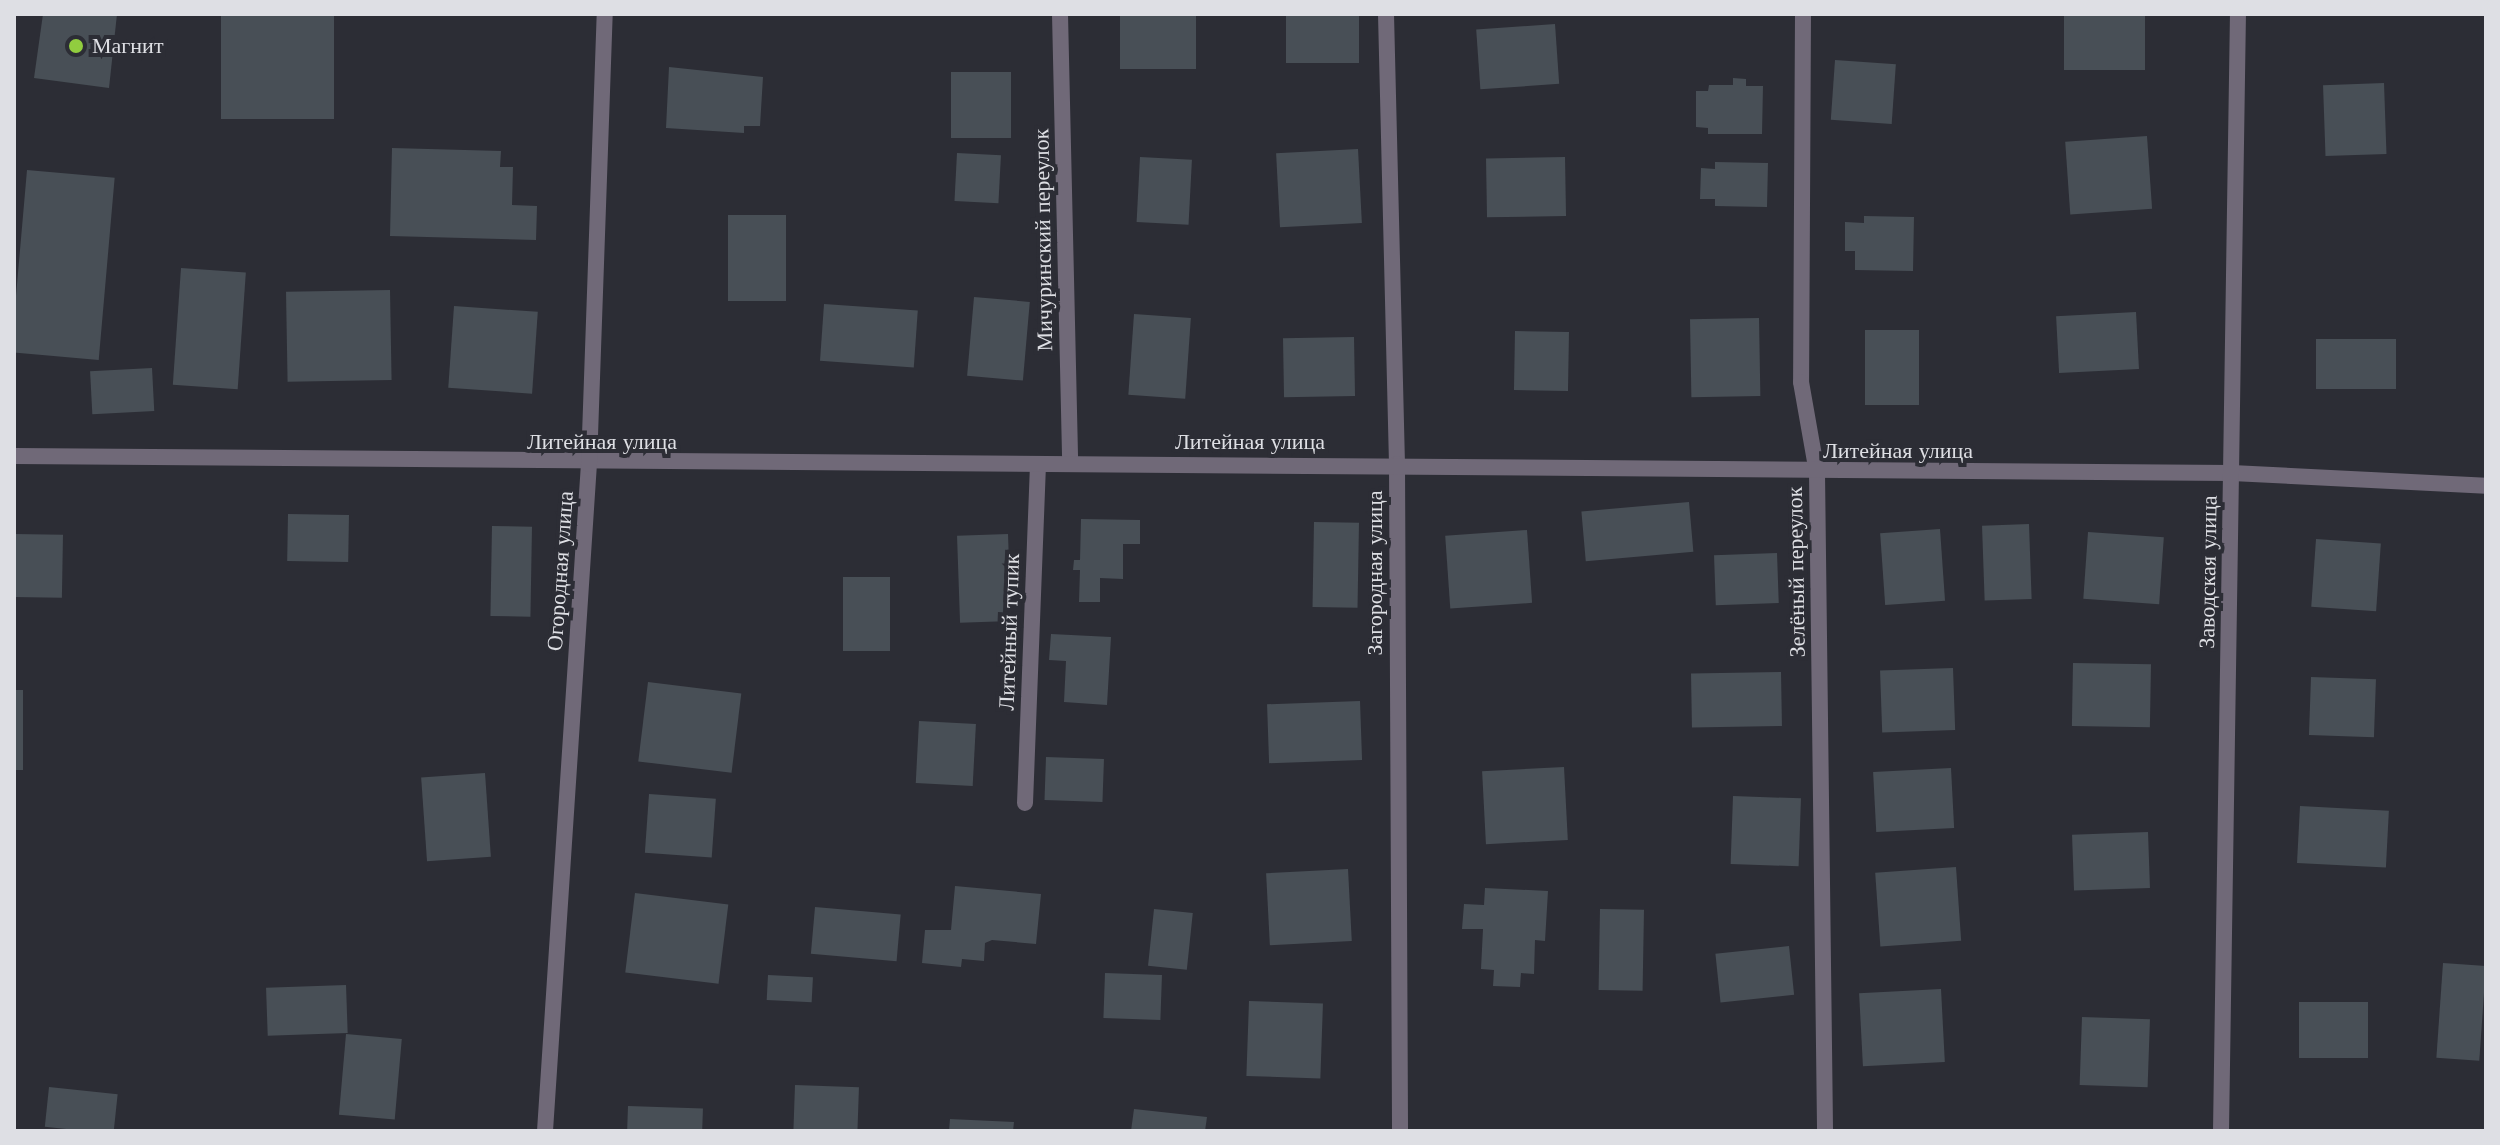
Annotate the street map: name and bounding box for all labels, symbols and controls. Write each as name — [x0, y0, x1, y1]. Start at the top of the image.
place label: Магнит — [92, 33, 164, 59]
marker: Магнит — [67, 37, 85, 55]
street label: Мичуринский переулок — [1028, 128, 1058, 352]
street label: Литейная улица — [527, 429, 677, 455]
street label: Литейная улица — [1175, 429, 1325, 455]
street label: Литейная улица — [1823, 438, 1973, 464]
street label: Зелёный переулок — [1781, 486, 1811, 658]
street label: Огородная улица — [541, 490, 579, 652]
street label: Загородная улица — [1362, 490, 1388, 656]
street label: Заводская улица — [2193, 495, 2223, 649]
street label: Литейный тупик — [993, 553, 1025, 711]

